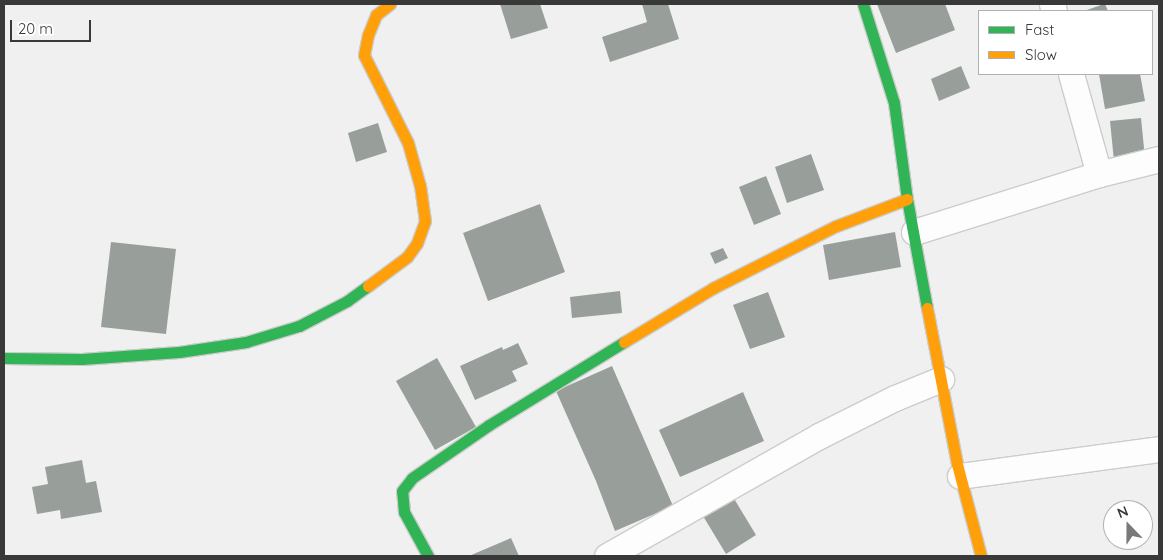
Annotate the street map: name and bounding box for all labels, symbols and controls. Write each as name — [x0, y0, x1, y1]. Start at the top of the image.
scale bar — [12, 10, 94, 42]
legend — [978, 10, 1153, 75]
text: 20 m — [18, 19, 53, 38]
text: Fast — [1025, 20, 1054, 39]
text: Slow — [1025, 45, 1057, 64]
north arrow — [1103, 500, 1153, 550]
text: N — [1115, 502, 1131, 522]

